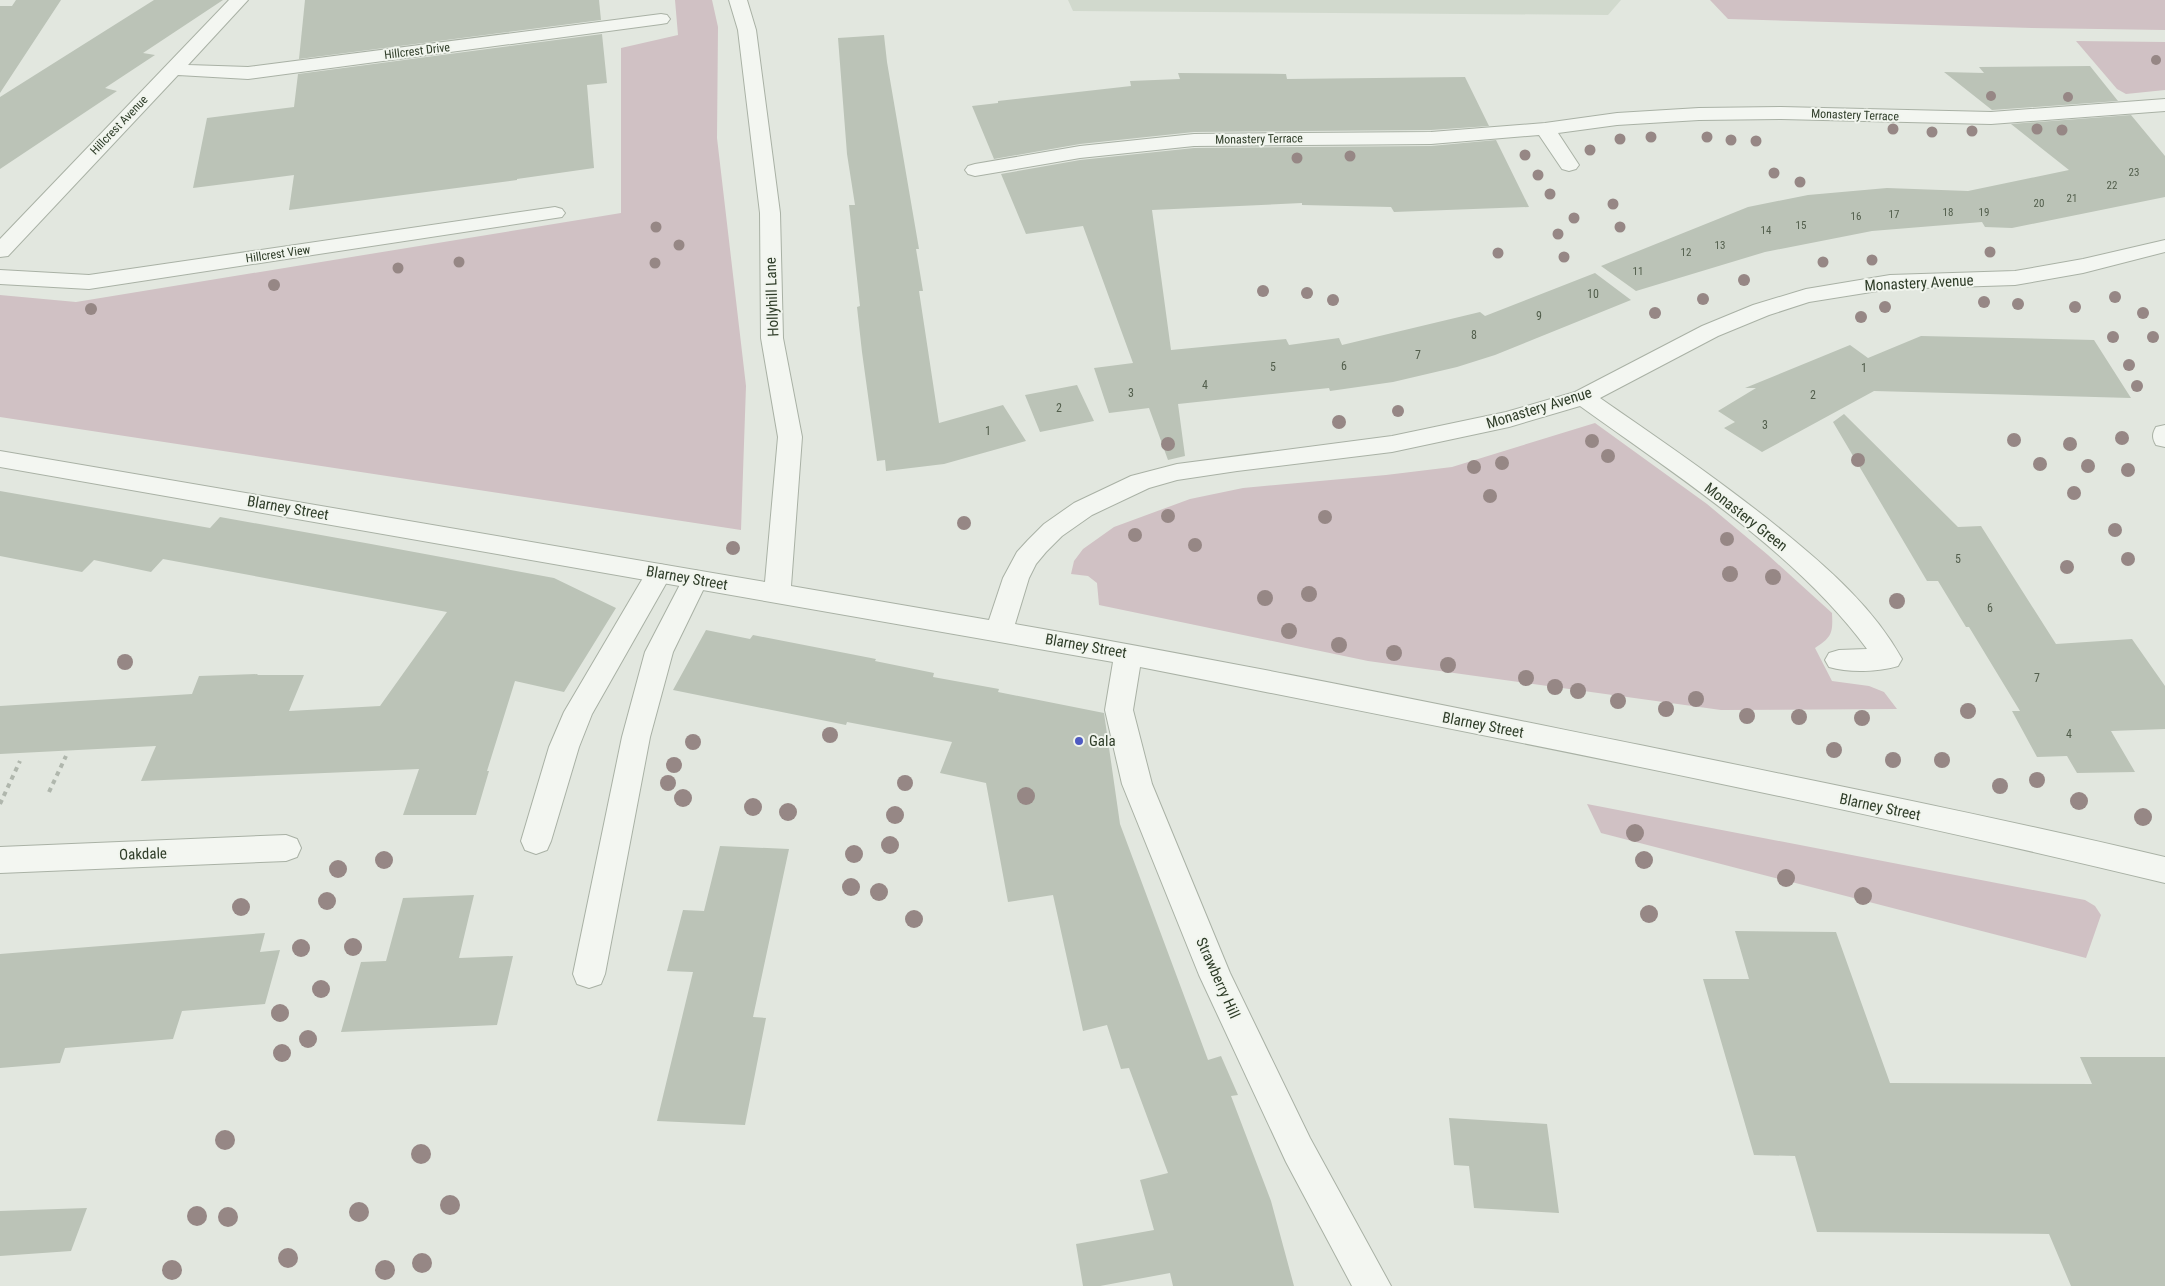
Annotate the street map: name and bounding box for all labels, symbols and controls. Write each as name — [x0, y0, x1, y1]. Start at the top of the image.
street label: Hillcrest Drive — [383, 40, 451, 62]
street label: Hillcrest Avenue — [87, 92, 151, 157]
street label: Monastery Terrace — [1811, 106, 1900, 124]
street label: Monastery Terrace — [1215, 131, 1303, 147]
house number: 23 — [2129, 166, 2139, 179]
house number: 22 — [2107, 179, 2117, 192]
house number: 21 — [2067, 192, 2077, 205]
house number: 20 — [2034, 197, 2044, 210]
house number: 18 — [1943, 206, 1953, 219]
house number: 19 — [1979, 206, 1989, 219]
house number: 17 — [1889, 208, 1899, 221]
house number: 16 — [1851, 210, 1861, 223]
house number: 15 — [1796, 219, 1806, 232]
house number: 14 — [1761, 224, 1772, 237]
house number: 13 — [1715, 239, 1725, 252]
street label: Hillcrest View — [245, 243, 311, 265]
house number: 12 — [1681, 246, 1691, 259]
street label: Hollyhill Lane — [762, 257, 782, 337]
house number: 11 — [1633, 265, 1643, 278]
street label: Monastery Avenue — [1864, 271, 1974, 295]
house number: 10 — [1587, 287, 1599, 301]
house number: 9 — [1536, 309, 1542, 323]
house number: 8 — [1471, 328, 1477, 342]
house number: 7 — [1415, 348, 1421, 362]
house number: 6 — [1341, 359, 1347, 373]
house number: 5 — [1270, 360, 1276, 374]
house number: 1 — [1861, 361, 1867, 375]
house number: 4 — [1202, 378, 1208, 392]
street label: Monastery Avenue — [1484, 383, 1594, 433]
house number: 3 — [1128, 386, 1134, 400]
house number: 2 — [1810, 388, 1816, 402]
house number: 2 — [1056, 401, 1062, 415]
house number: 3 — [1762, 418, 1768, 432]
house number: 1 — [985, 424, 991, 438]
street label: Monastery Green — [1701, 479, 1791, 555]
street label: Blarney Street — [246, 492, 330, 524]
house number: 5 — [1955, 552, 1961, 566]
street label: Blarney Street — [645, 562, 729, 594]
house number: 6 — [1987, 601, 1993, 615]
street label: Blarney Street — [1044, 630, 1128, 662]
house number: 7 — [2034, 671, 2040, 685]
street label: Blarney Street — [1441, 708, 1525, 742]
house number: 4 — [2066, 727, 2072, 741]
place label: Gala — [1089, 732, 1116, 750]
marker: Gala — [1073, 735, 1085, 747]
street label: Blarney Street — [1838, 790, 1922, 824]
street label: Oakdale — [119, 844, 167, 864]
street label: Strawberry Hill — [1192, 935, 1244, 1021]

